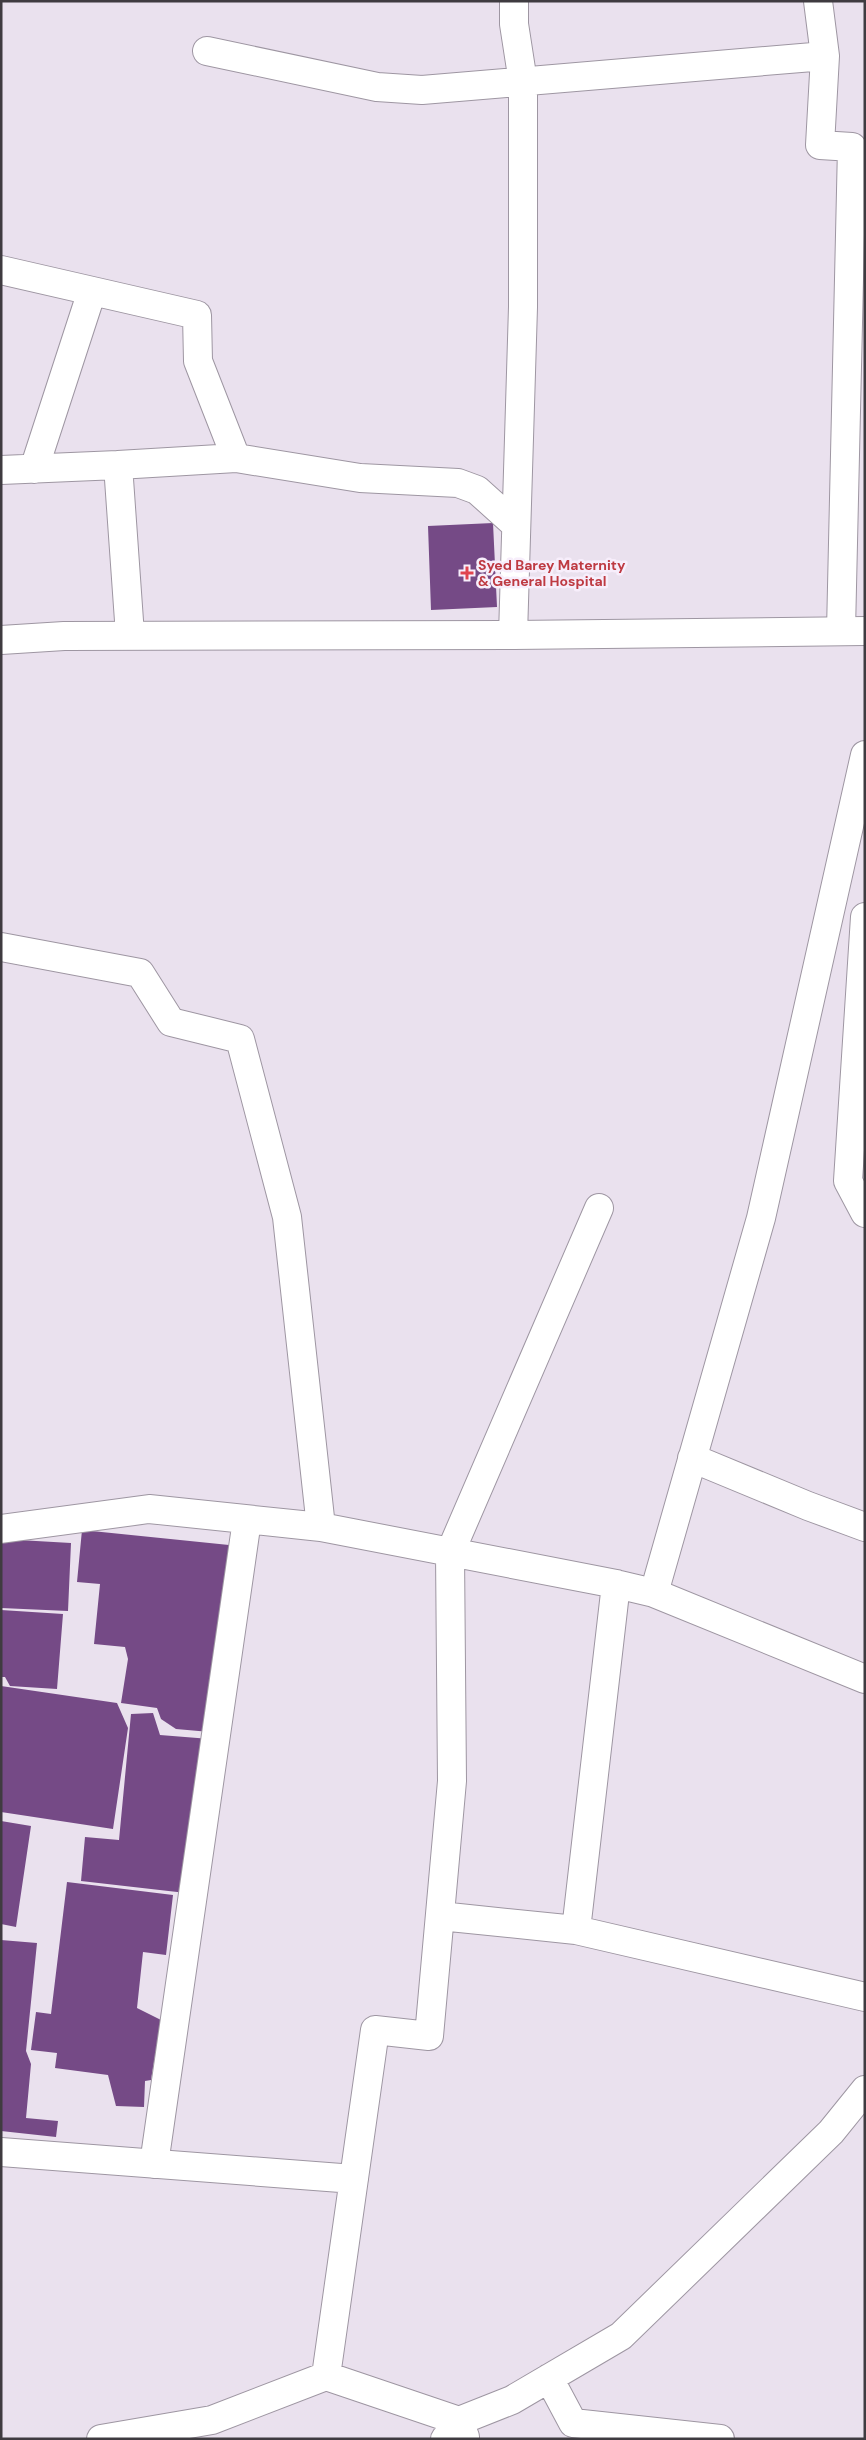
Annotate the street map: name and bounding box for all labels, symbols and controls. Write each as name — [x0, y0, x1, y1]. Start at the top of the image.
place label: Syed Barey Maternity & General Hospital — [478, 556, 626, 590]
marker: Syed Barey Maternity & General Hospital — [460, 566, 474, 580]

